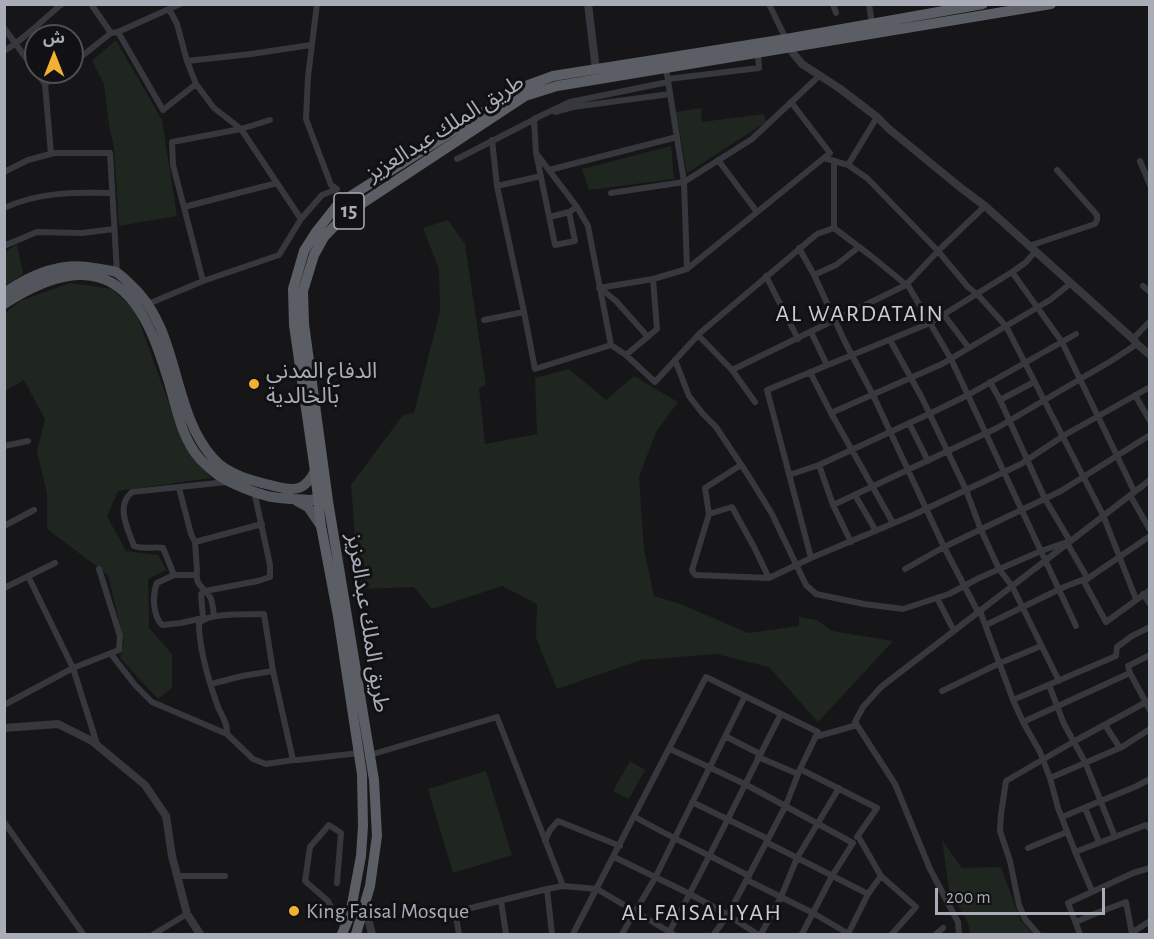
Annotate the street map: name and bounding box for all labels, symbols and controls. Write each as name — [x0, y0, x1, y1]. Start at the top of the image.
north arrow — [24, 24, 84, 84]
text: ش — [43, 30, 65, 46]
street label: طريق الملك عبدالعزيز — [361, 69, 529, 187]
road number: 15 — [334, 193, 364, 229]
district label: AL WARDATAIN — [776, 300, 944, 328]
place label: الدفاع المدني بالخالدية — [266, 358, 377, 410]
marker: الدفاع المدني بالخالدية — [247, 377, 261, 391]
street label: طريق الملك عبدالعزيز — [341, 531, 395, 715]
scale bar — [938, 876, 1108, 914]
text: 200 m — [946, 889, 991, 907]
place label: King Faisal Mosque — [306, 898, 469, 924]
district label: AL FAISALIYAH — [622, 899, 782, 927]
marker: King Faisal Mosque — [287, 904, 301, 918]

